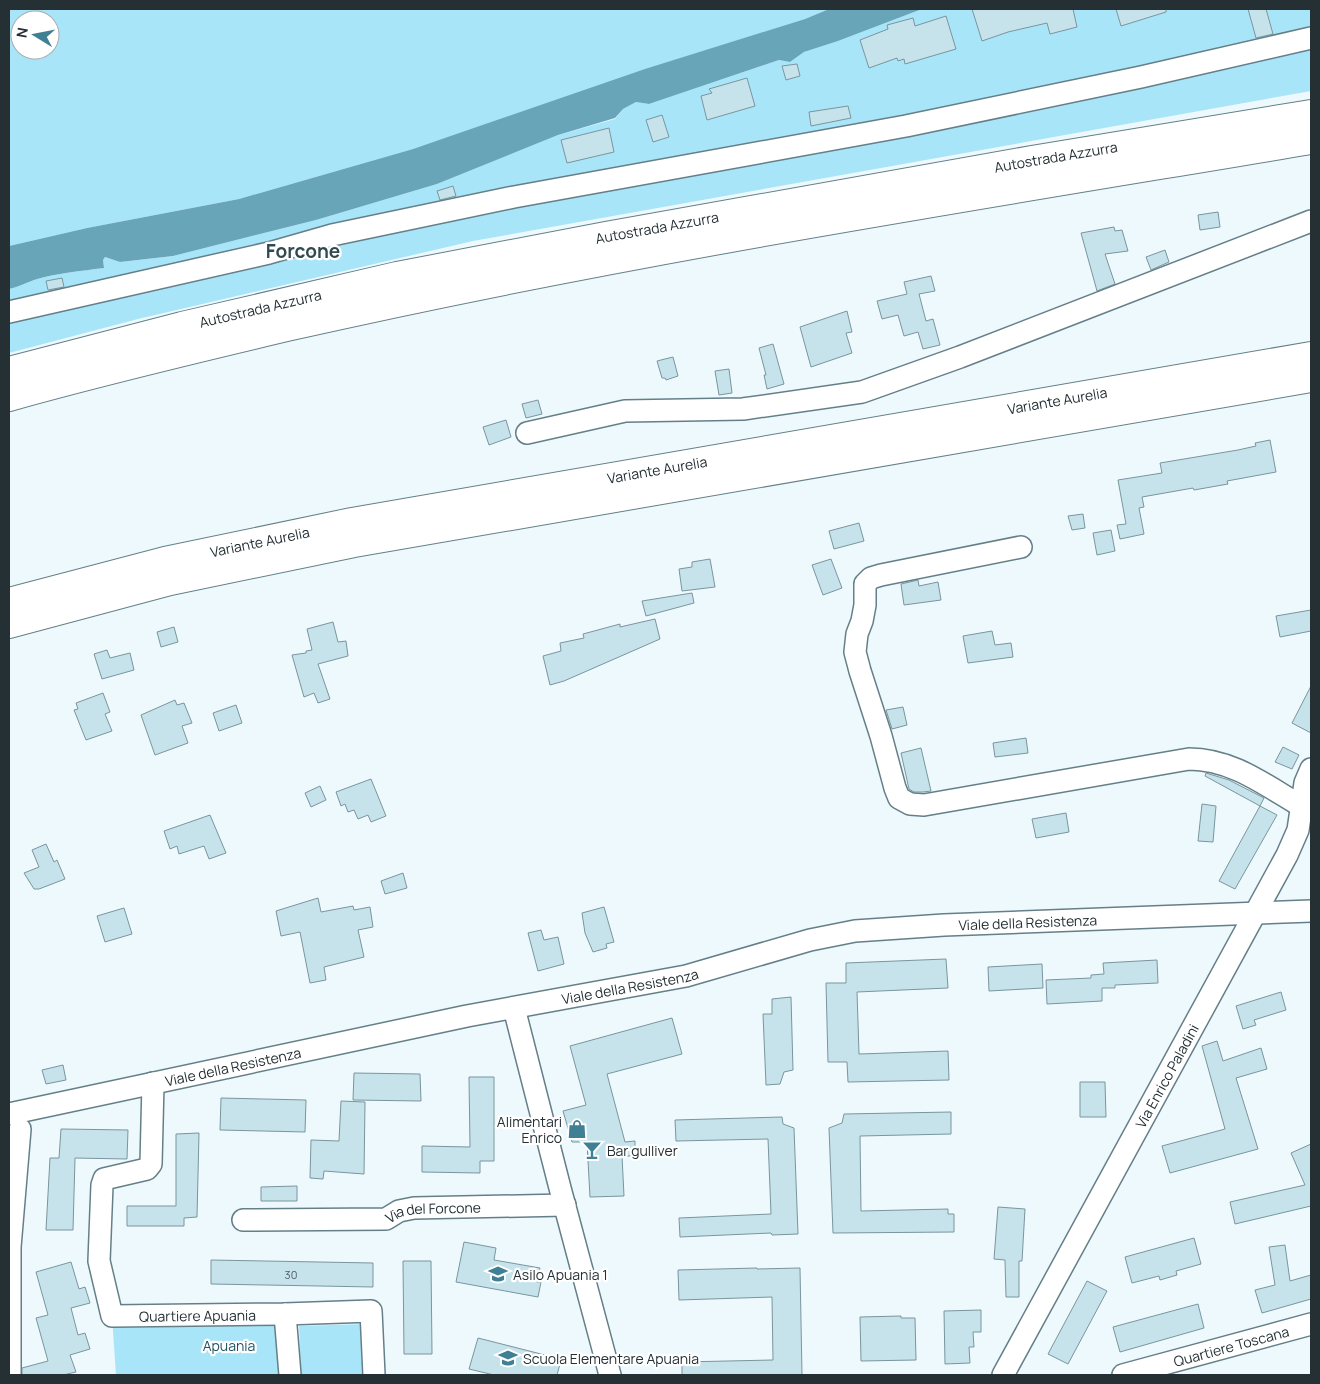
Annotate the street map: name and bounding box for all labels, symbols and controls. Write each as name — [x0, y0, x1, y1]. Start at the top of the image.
north arrow — [10, 10, 60, 60]
text: N — [11, 26, 32, 39]
street label: Autostrada Azzurra — [992, 137, 1119, 176]
street label: Autostrada Azzurra — [594, 207, 720, 247]
district label: Forcone — [266, 238, 340, 264]
street label: Autostrada Azzurra — [197, 284, 323, 331]
street label: Variante Aurelia — [1006, 382, 1109, 418]
street label: Variante Aurelia — [606, 451, 709, 487]
street label: Variante Aurelia — [208, 522, 311, 561]
street label: Viale della Resistenza — [958, 910, 1097, 934]
street label: Viale della Resistenza — [560, 963, 700, 1008]
street label: Via Enrico Paladini — [1130, 1020, 1202, 1131]
street label: Viale della Resistenza — [163, 1042, 303, 1090]
place label: Alimentari Enrico — [497, 1112, 562, 1147]
shop icon: Alimentari Enrico — [566, 1118, 588, 1140]
bar icon: Bar gulliver — [581, 1139, 603, 1161]
place label: Bar gulliver — [607, 1141, 678, 1160]
street label: Via del Forcone — [381, 1197, 481, 1227]
school or university icon: Asilo Apuania 1 — [487, 1263, 509, 1285]
place label: Asilo Apuania 1 — [513, 1265, 608, 1284]
house number: 30 — [285, 1267, 297, 1282]
street label: Quartiere Apuania — [139, 1305, 256, 1325]
street label: Quartiere Toscana — [1171, 1321, 1291, 1370]
park label: Apuania — [203, 1336, 255, 1355]
school or university icon: Scuola Elementare Apuania — [497, 1347, 519, 1369]
place label: Scuola Elementare Apuania — [523, 1349, 699, 1368]

